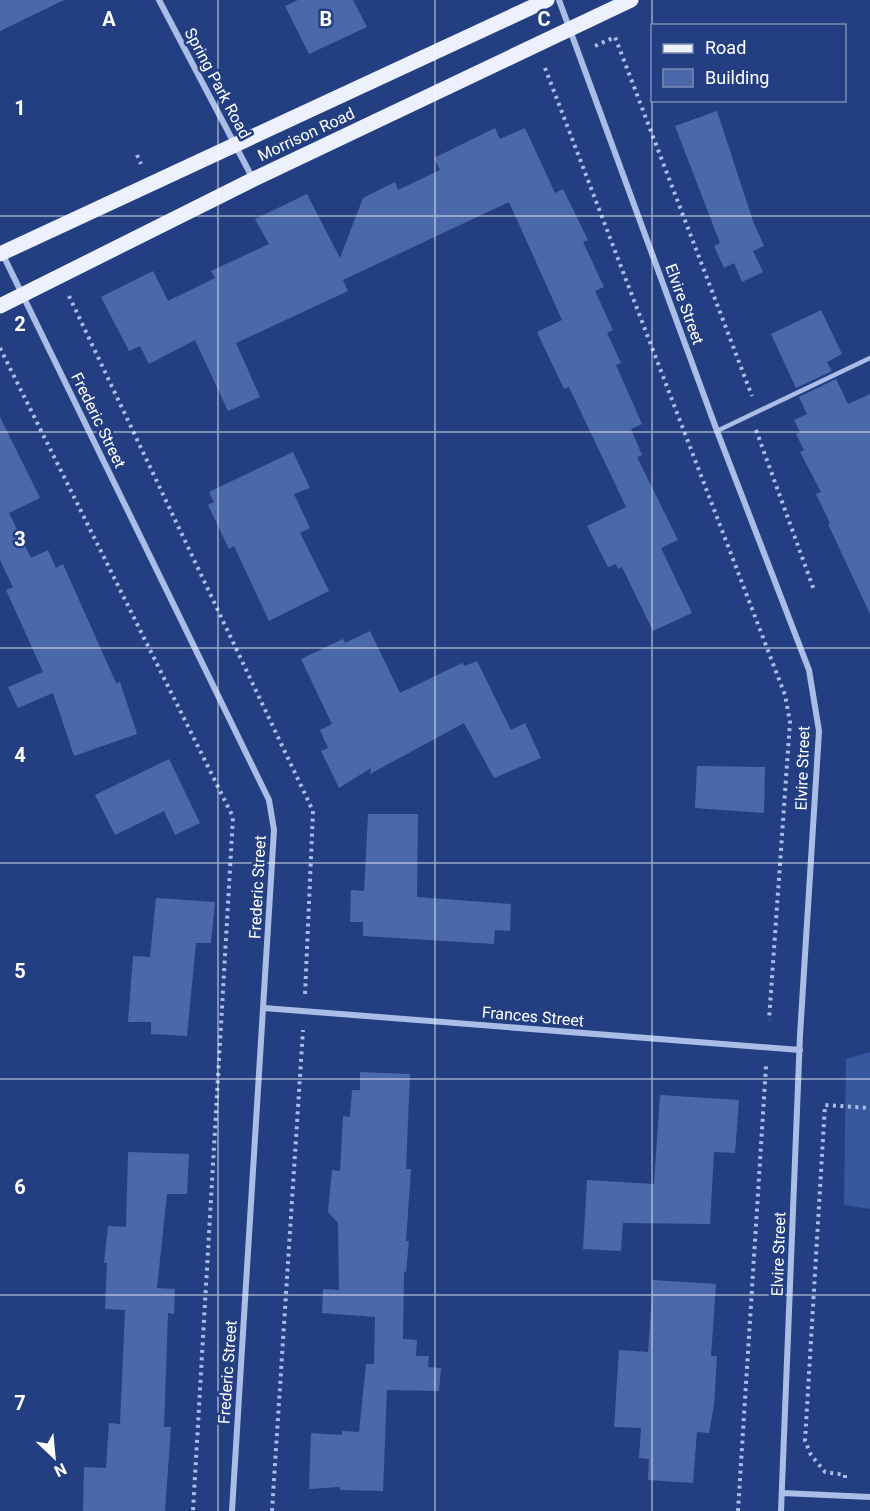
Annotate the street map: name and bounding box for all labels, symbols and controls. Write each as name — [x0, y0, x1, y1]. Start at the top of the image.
text: A — [102, 7, 116, 31]
text: B — [320, 7, 332, 31]
text: C — [537, 7, 551, 31]
legend — [651, 24, 846, 102]
street label: Spring Park Road — [180, 25, 255, 142]
text: Road — [705, 37, 746, 58]
text: Building — [705, 67, 769, 88]
text: 1 — [14, 96, 26, 120]
street label: Morrison Road — [255, 104, 358, 165]
street label: Elvire Street — [661, 261, 708, 347]
text: 2 — [14, 312, 26, 336]
street label: Frederic Street — [67, 369, 130, 471]
text: 3 — [14, 527, 26, 551]
street label: Elvire Street — [792, 725, 813, 811]
text: 4 — [14, 743, 26, 767]
street label: Frederic Street — [245, 835, 270, 939]
text: 5 — [14, 959, 26, 983]
street label: Frances Street — [481, 1003, 585, 1030]
text: 6 — [14, 1175, 26, 1199]
street label: Elvire Street — [768, 1211, 789, 1297]
street label: Frederic Street — [214, 1320, 241, 1424]
text: 7 — [14, 1391, 26, 1415]
north arrow — [24, 1427, 84, 1487]
text: N — [51, 1459, 70, 1481]

